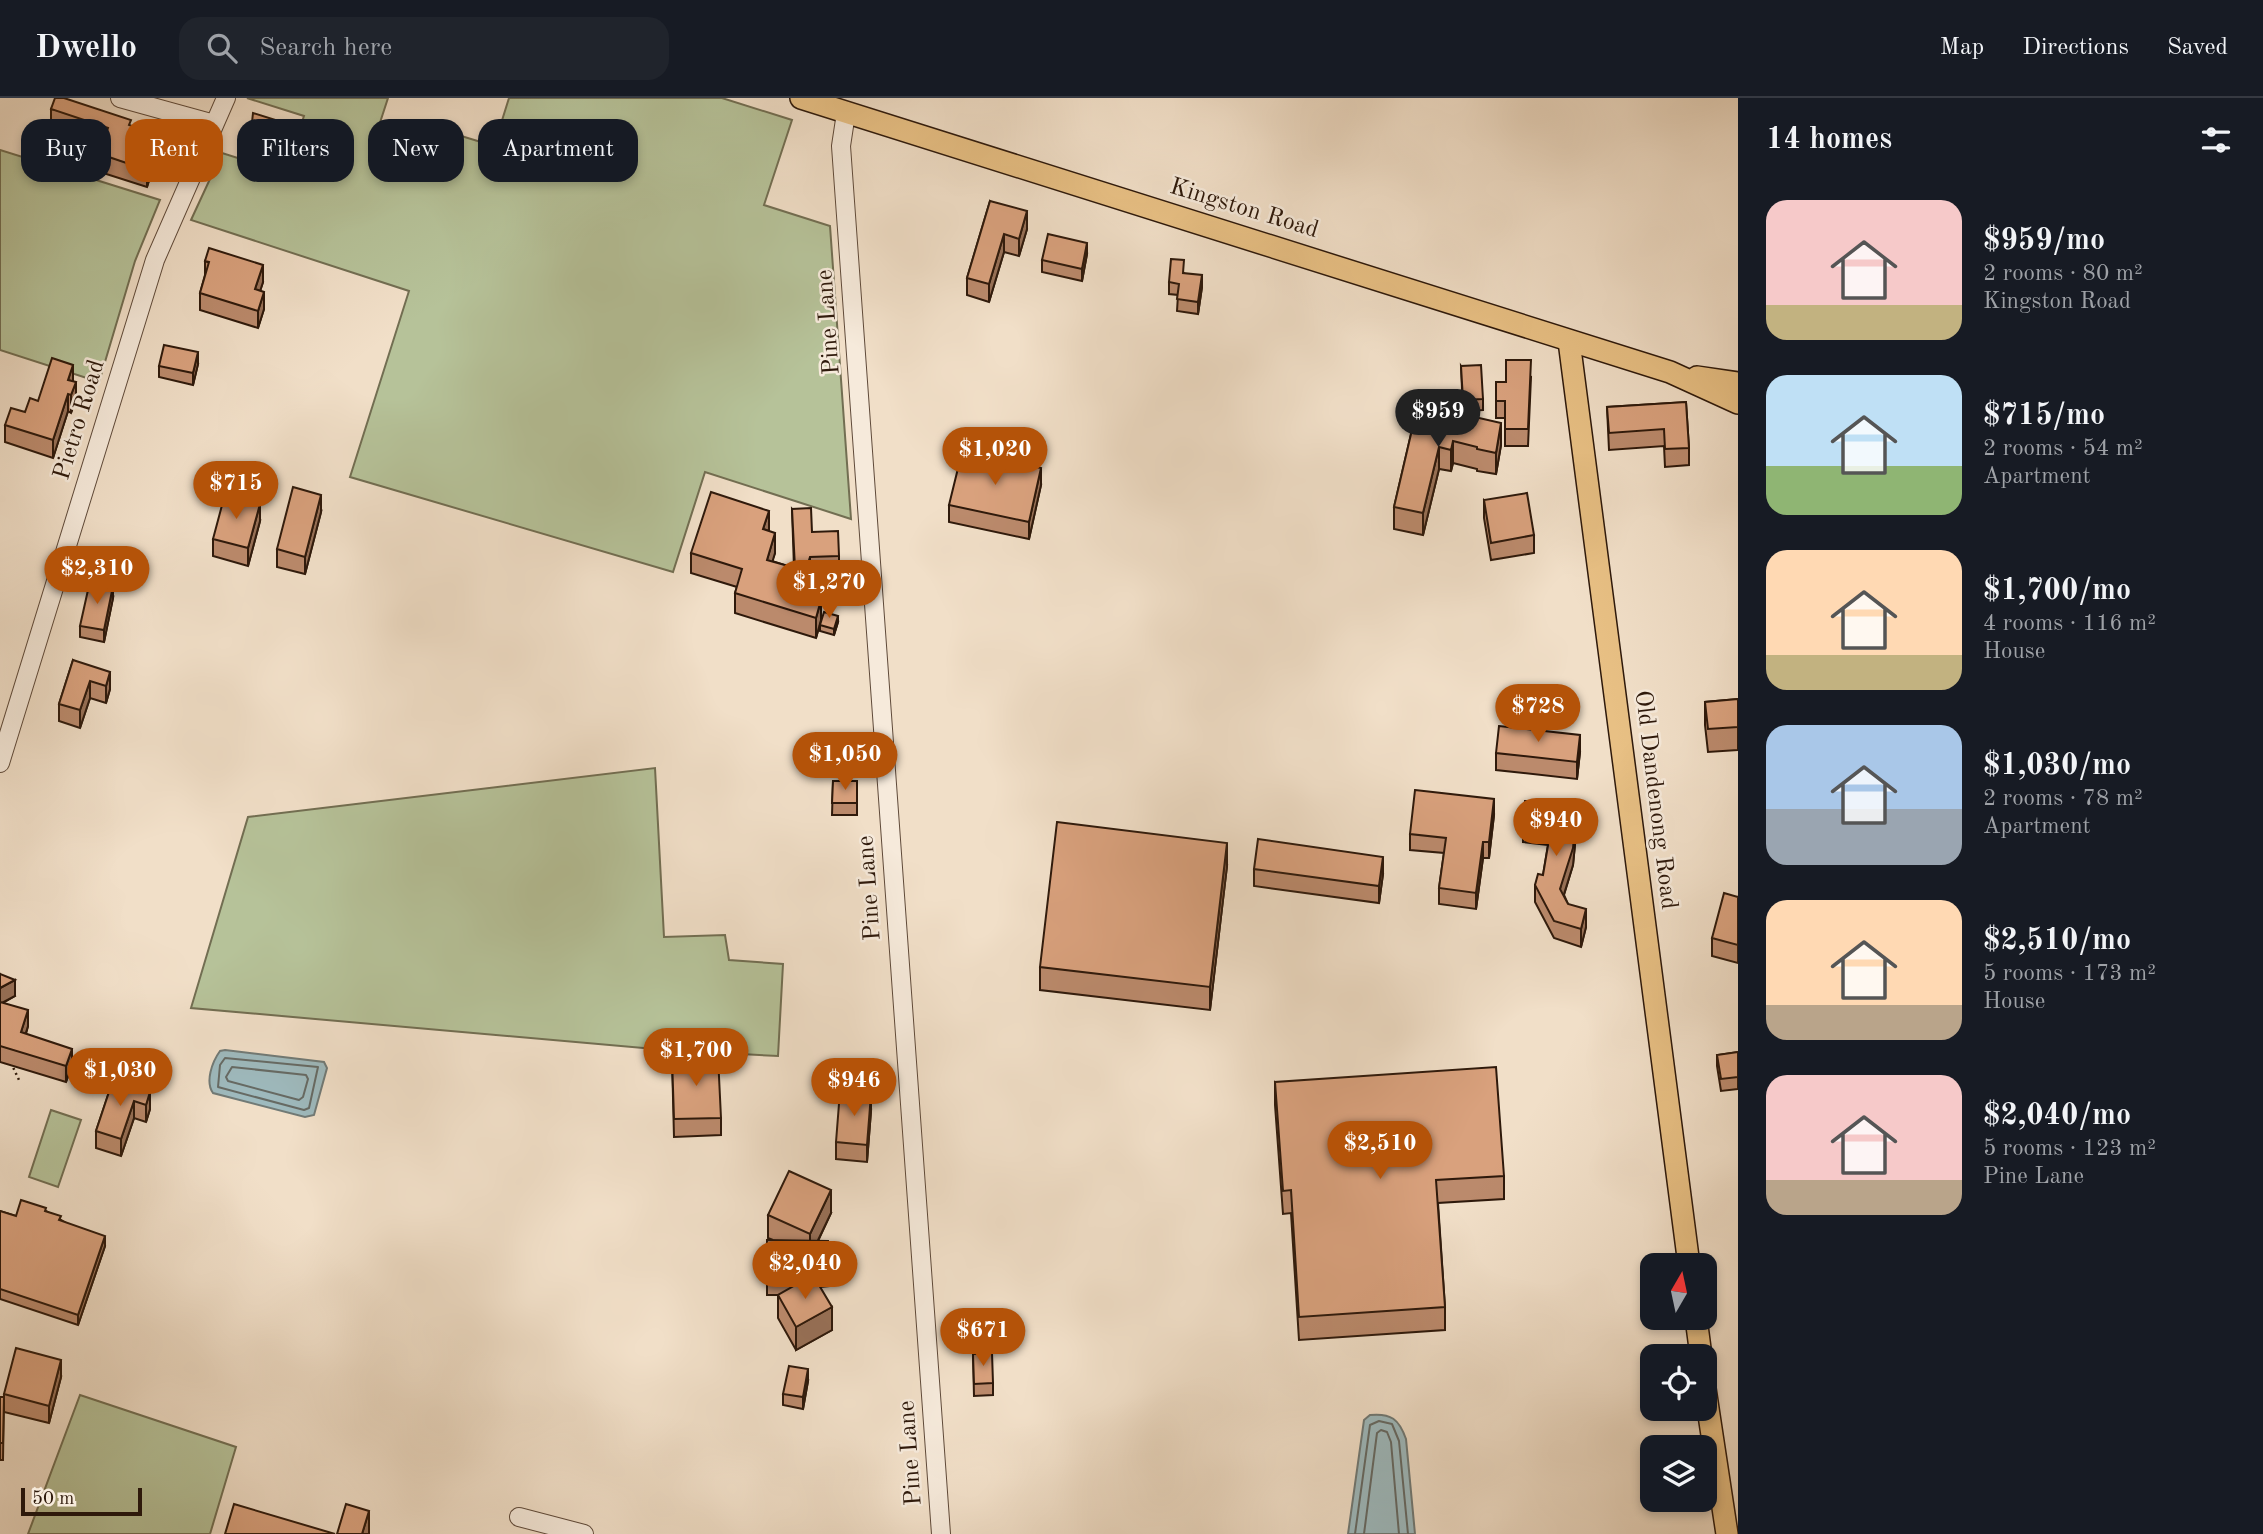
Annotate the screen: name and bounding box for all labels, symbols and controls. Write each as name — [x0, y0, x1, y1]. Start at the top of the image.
search box — [179, 17, 669, 80]
icon: search — [203, 29, 241, 67]
text: Dwello — [35, 32, 137, 65]
text: Search here — [259, 35, 392, 61]
text: Map — [1940, 36, 1984, 60]
text: Directions — [2022, 36, 2129, 60]
text: Saved — [2167, 36, 2228, 60]
chip: Buy — [21, 119, 111, 182]
chip: Rent — [125, 119, 223, 182]
chip: Filters — [237, 119, 354, 182]
chip: New — [368, 119, 464, 182]
chip: Apartment — [478, 119, 638, 182]
icon: filters — [2197, 121, 2235, 159]
text: 14 homes — [1766, 125, 1892, 155]
street label: Kingston Road — [1167, 175, 1321, 243]
text: $959/mo — [1983, 226, 2105, 256]
icon: home — [1822, 228, 1906, 312]
text: 2 rooms · 80 m² — [1983, 262, 2143, 285]
street label: Pine Lane — [813, 269, 845, 375]
text: Kingston Road — [1983, 290, 2131, 313]
street label: Pietro Road — [50, 357, 110, 483]
pin: $959 — [1397, 390, 1479, 449]
text: $959 — [1411, 400, 1465, 423]
text: $715/mo — [1983, 401, 2105, 431]
icon: home — [1822, 403, 1906, 487]
pin: $1,020 — [938, 428, 1052, 487]
text: 2 rooms · 54 m² — [1983, 437, 2143, 460]
text: $1,020 — [958, 438, 1032, 461]
pin: $715 — [195, 462, 277, 521]
text: Apartment — [1983, 465, 2091, 488]
text: $715 — [209, 472, 263, 495]
pin: $2,310 — [40, 546, 154, 606]
text: $2,310 — [60, 557, 134, 580]
pin: $1,270 — [772, 560, 886, 620]
text: $1,270 — [792, 571, 866, 594]
text: $1,700/mo — [1983, 576, 2131, 606]
icon: home — [1822, 578, 1906, 662]
text: 4 rooms · 116 m² — [1983, 612, 2156, 635]
text: House — [1983, 640, 2045, 663]
pin: $728 — [1497, 684, 1579, 744]
street label: Old Dandenong Road — [1630, 689, 1680, 911]
text: $728 — [1511, 695, 1565, 718]
pin: $1,050 — [788, 732, 902, 792]
text: $1,050 — [808, 743, 882, 766]
text: $1,030/mo — [1983, 751, 2131, 781]
icon: home — [1822, 753, 1906, 837]
text: 2 rooms · 78 m² — [1983, 787, 2143, 810]
pin: $940 — [1515, 798, 1597, 858]
text: $940 — [1529, 809, 1583, 832]
text: Apartment — [1983, 815, 2091, 838]
street label: Pine Lane — [854, 835, 886, 941]
text: $2,510/mo — [1983, 926, 2131, 956]
icon: home — [1822, 928, 1906, 1012]
text: 5 rooms · 173 m² — [1983, 962, 2156, 985]
text: House — [1983, 990, 2045, 1013]
pin: $1,700 — [639, 1028, 753, 1088]
text: $1,700 — [659, 1039, 733, 1062]
pin: $1,030 — [63, 1048, 177, 1108]
pin: $946 — [813, 1058, 895, 1118]
text: $1,030 — [83, 1059, 157, 1082]
text: $946 — [827, 1069, 881, 1092]
text: $2,040/mo — [1983, 1101, 2131, 1131]
icon: home — [1822, 1103, 1906, 1187]
pin: $2,510 — [1323, 1122, 1437, 1181]
text: $2,510 — [1343, 1132, 1417, 1155]
text: 5 rooms · 123 m² — [1983, 1137, 2156, 1160]
text: Pine Lane — [1983, 1165, 2084, 1188]
pin: $2,040 — [748, 1242, 862, 1301]
text: $2,040 — [768, 1252, 842, 1275]
north arrow — [1640, 1253, 1717, 1330]
map controls — [1640, 1253, 1717, 1512]
pin: $671 — [942, 1308, 1024, 1368]
text: $671 — [956, 1319, 1010, 1342]
button: locate — [1640, 1344, 1717, 1421]
street label: Pine Lane — [895, 1400, 927, 1506]
button: layers — [1640, 1435, 1717, 1512]
scale bar — [21, 1485, 142, 1517]
text: 50 m — [32, 1490, 74, 1509]

